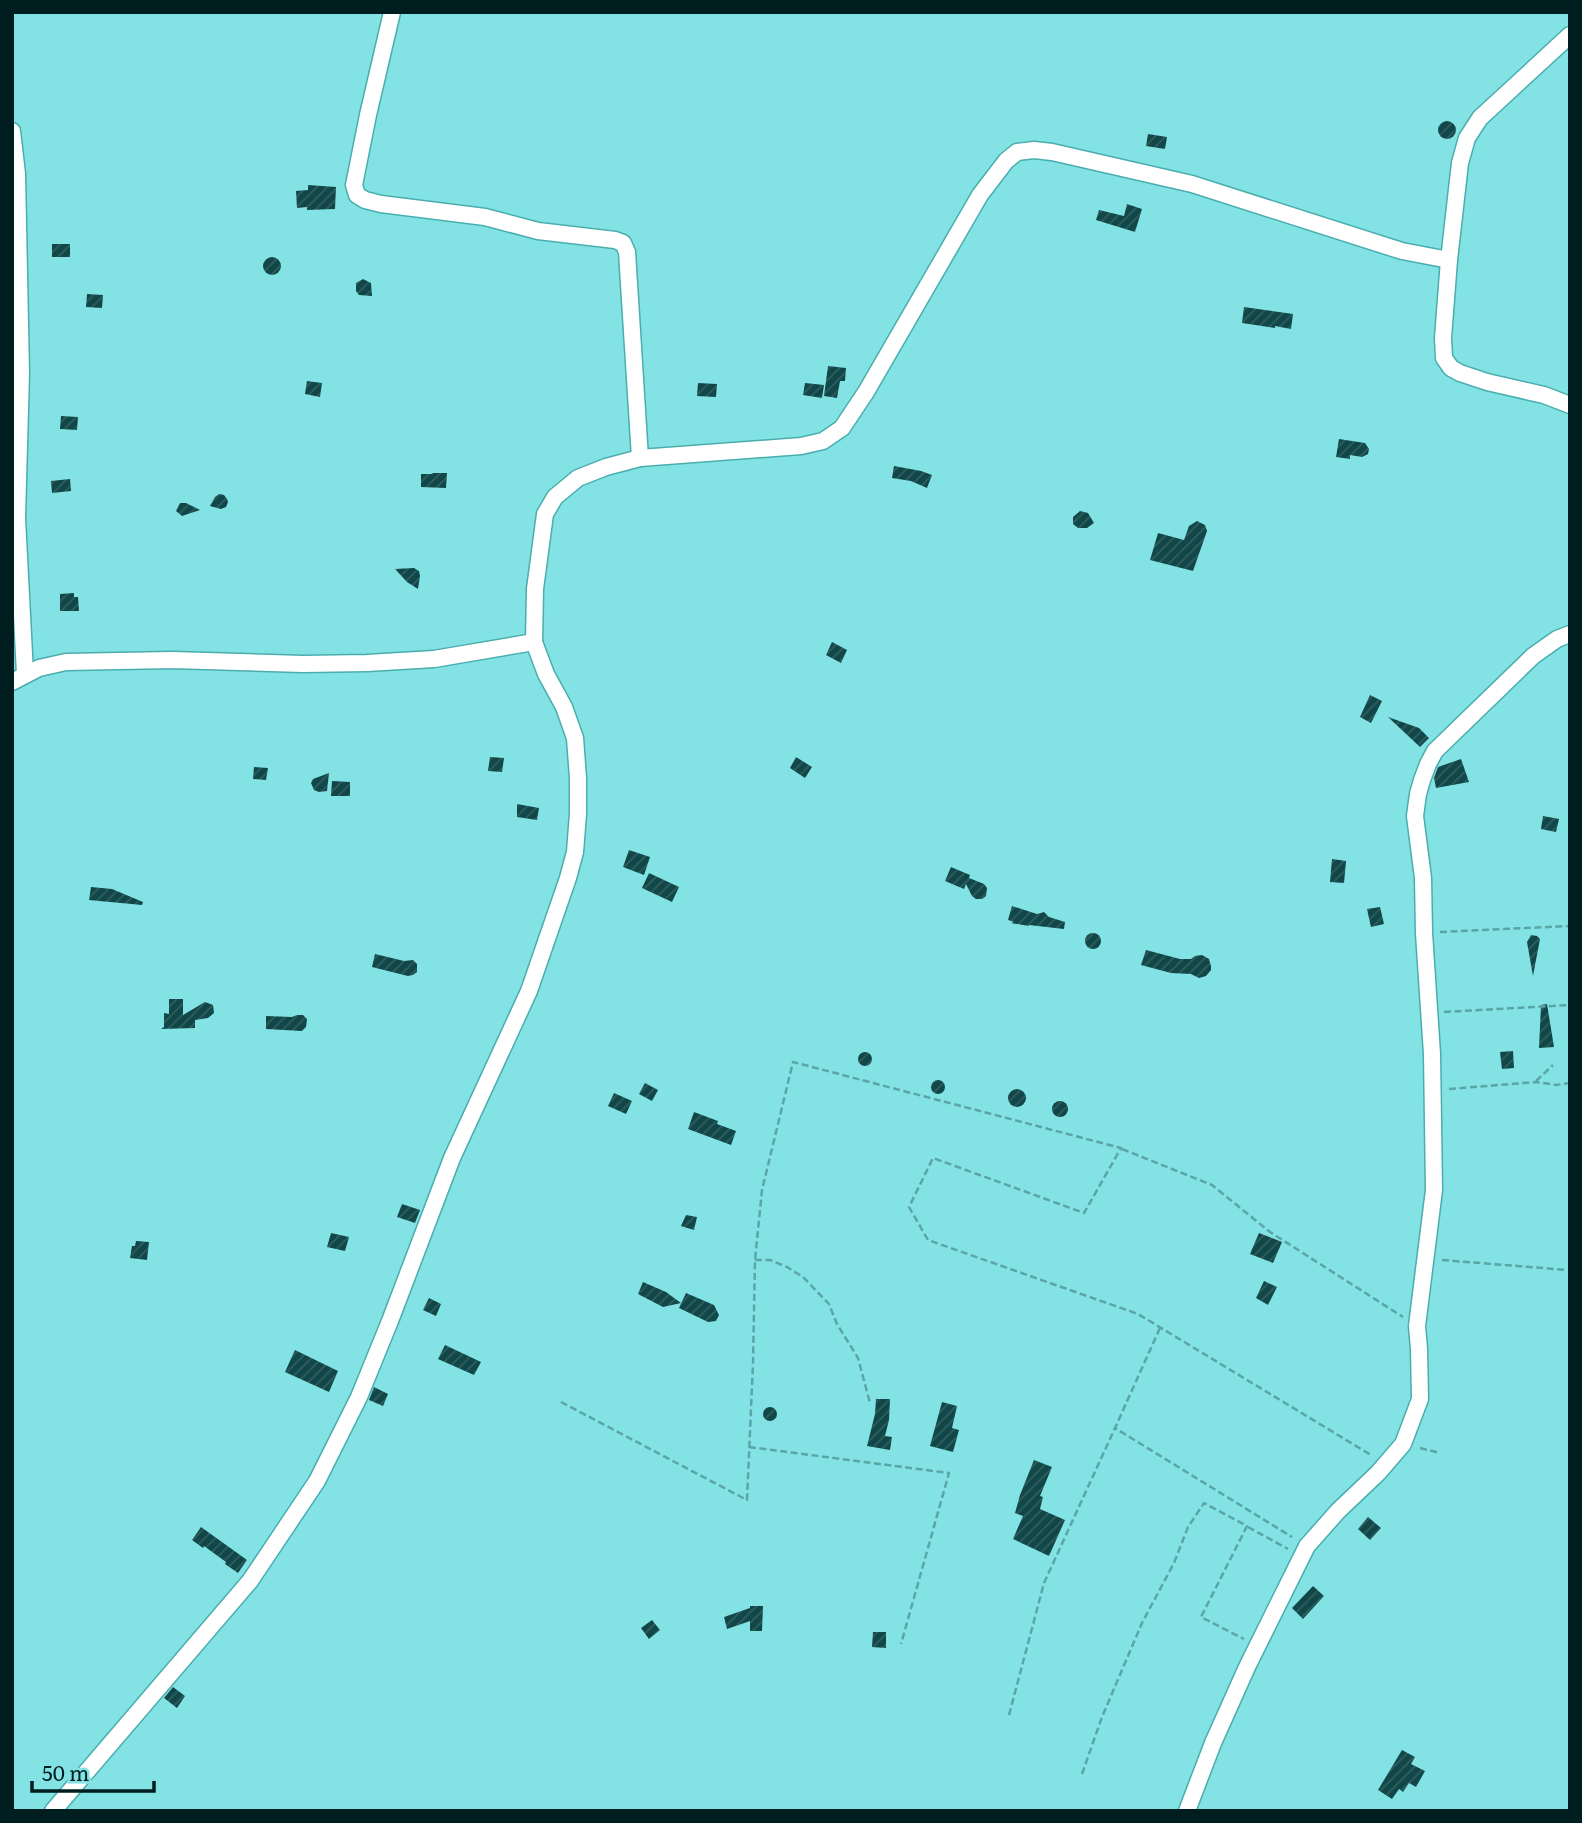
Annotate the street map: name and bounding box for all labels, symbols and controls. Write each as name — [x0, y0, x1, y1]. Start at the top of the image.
scale bar — [32, 1750, 154, 1794]
text: 50 m — [42, 1756, 89, 1787]

